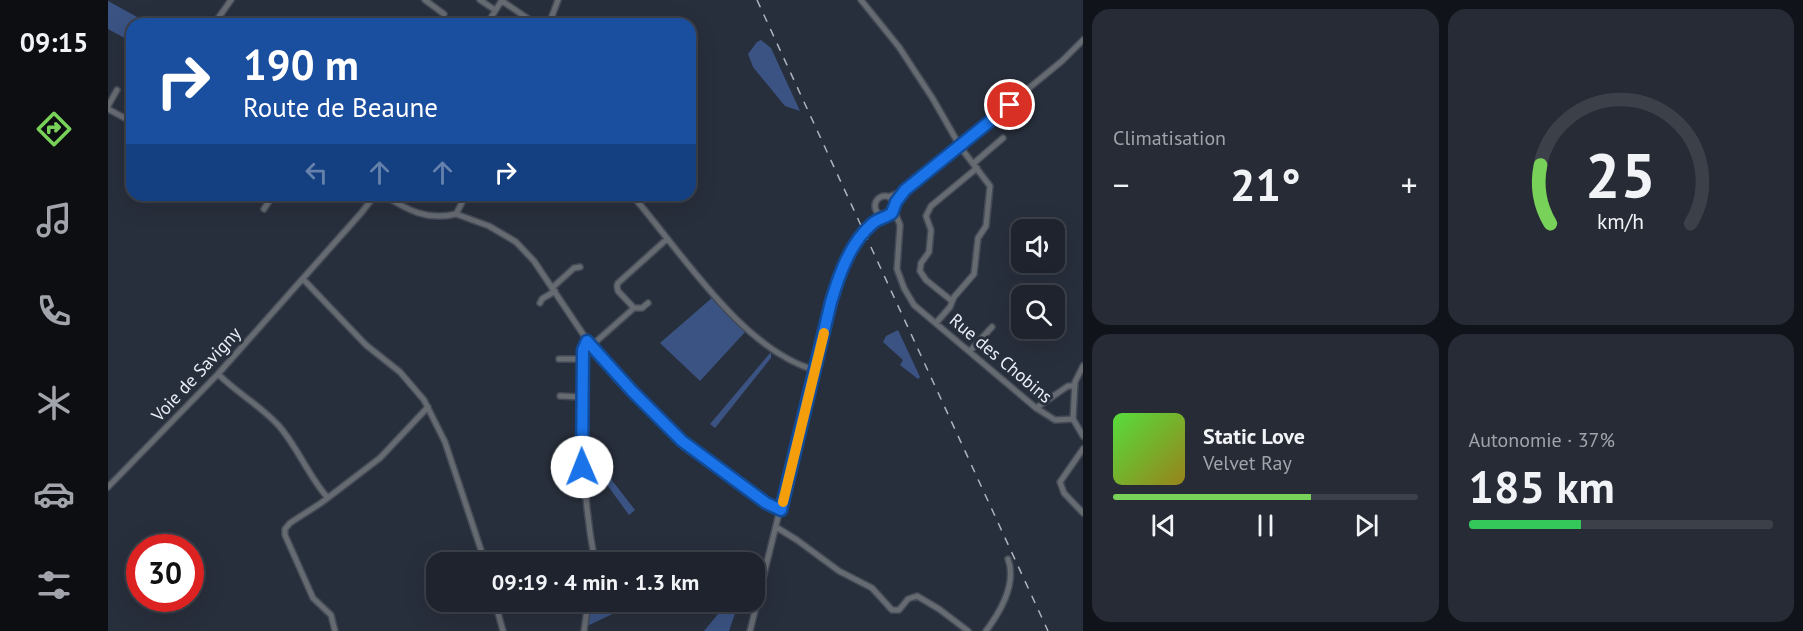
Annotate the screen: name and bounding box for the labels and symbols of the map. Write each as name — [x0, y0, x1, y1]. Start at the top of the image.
pin — [984, 79, 1035, 130]
street label: Rue des Chobins — [945, 308, 1057, 408]
street label: Voie de Savigny — [146, 321, 246, 427]
position arrow — [550, 435, 614, 499]
speed limit sign: 30 — [126, 534, 204, 612]

